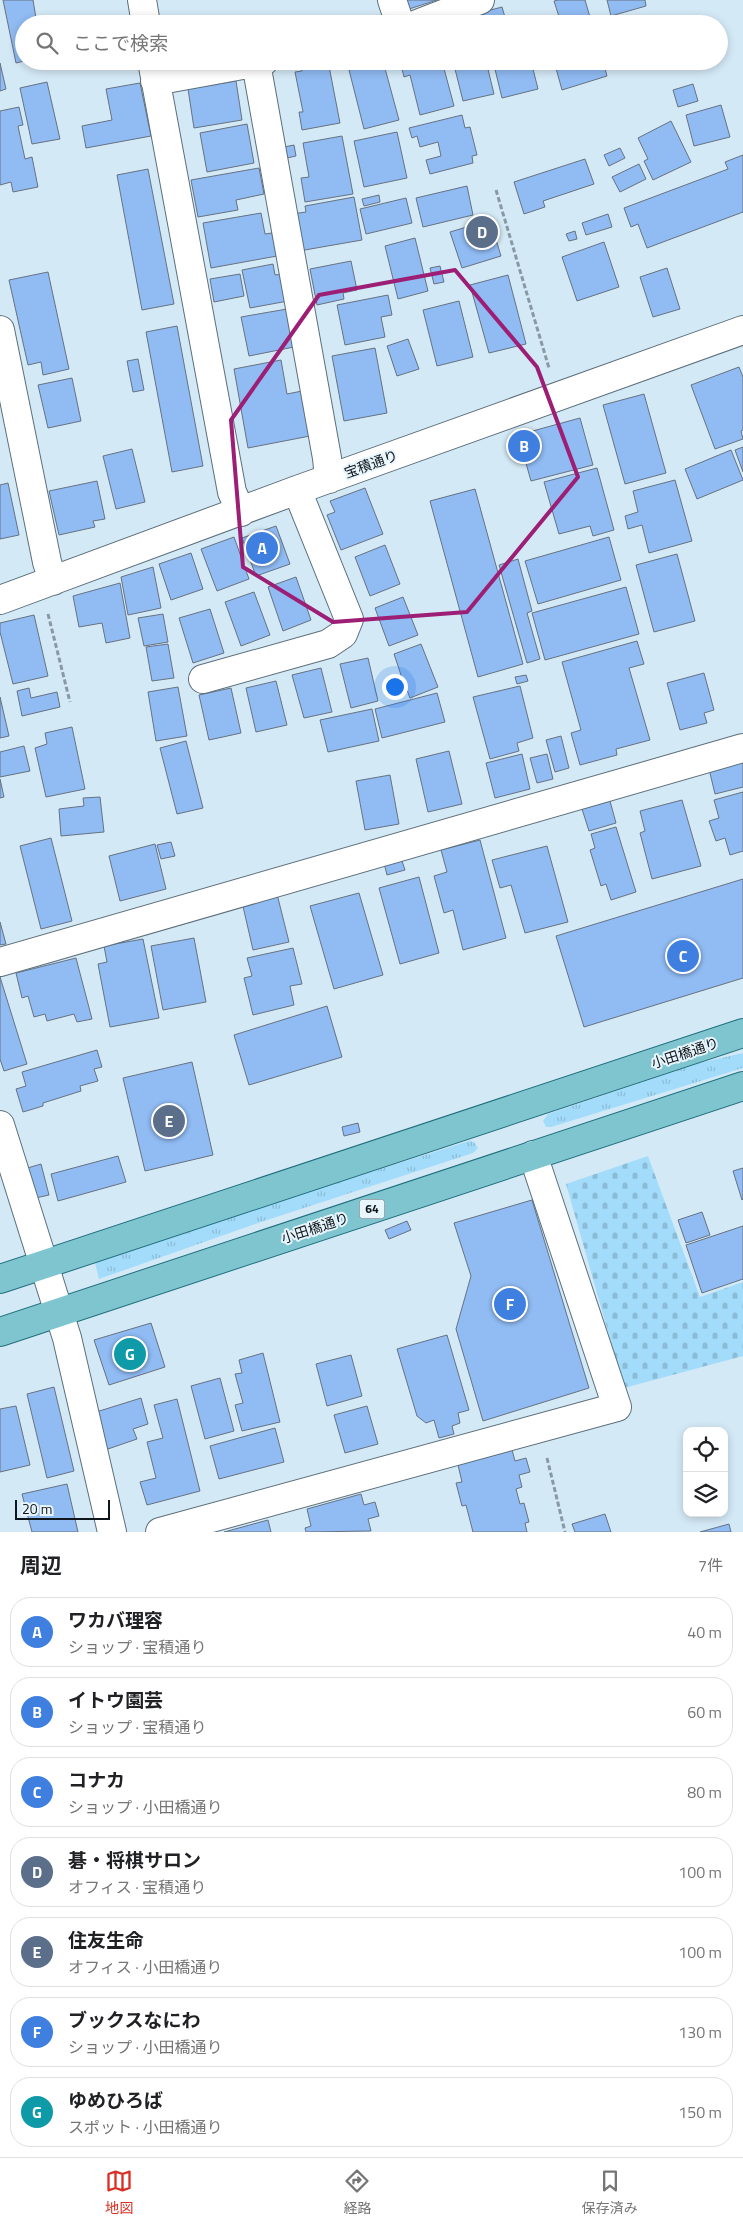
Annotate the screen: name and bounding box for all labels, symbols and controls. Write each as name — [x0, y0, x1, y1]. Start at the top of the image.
search box — [15, 15, 728, 70]
text: ここで検索 — [73, 28, 168, 57]
icon: search — [33, 29, 61, 57]
pin: D — [466, 213, 498, 251]
pin: B — [508, 427, 540, 465]
street label: 宝積通り — [341, 444, 401, 483]
pin: A — [246, 529, 278, 567]
your location — [382, 674, 408, 700]
pin: C — [667, 937, 699, 975]
street label: 小田橋通り — [648, 1032, 721, 1073]
pin: E — [153, 1102, 185, 1140]
road number: 64 — [360, 1200, 384, 1218]
street label: 小田橋通り — [278, 1207, 351, 1248]
pin: F — [494, 1285, 526, 1323]
pin: G — [114, 1335, 146, 1373]
map controls — [683, 1427, 728, 1517]
button: locate — [683, 1427, 728, 1472]
button: layers — [683, 1472, 728, 1517]
scale bar — [15, 1497, 110, 1520]
text: 20 m — [22, 1498, 52, 1519]
text: 周辺 — [20, 1549, 62, 1581]
text: 7件 — [698, 1553, 723, 1577]
text: ワカバ理容 — [68, 1605, 163, 1634]
text: A — [32, 1620, 42, 1644]
text: 40 m — [687, 1620, 722, 1644]
text: ショップ · 宝積通り — [68, 1635, 207, 1659]
text: イトウ園芸 — [68, 1685, 163, 1714]
text: B — [32, 1700, 42, 1724]
text: 60 m — [687, 1700, 722, 1724]
text: ショップ · 宝積通り — [68, 1715, 207, 1739]
text: コナカ — [68, 1765, 125, 1794]
text: C — [33, 1780, 41, 1804]
text: 80 m — [687, 1780, 722, 1804]
text: ショップ · 小田橋通り — [68, 1795, 223, 1819]
text: 碁・将棋サロン — [68, 1845, 201, 1874]
text: D — [32, 1860, 42, 1884]
text: 100 m — [678, 1860, 722, 1884]
text: オフィス · 宝積通り — [68, 1875, 206, 1899]
text: 住友生命 — [68, 1925, 144, 1954]
text: E — [33, 1940, 41, 1964]
text: 100 m — [678, 1940, 722, 1964]
text: オフィス · 小田橋通り — [68, 1955, 222, 1979]
text: ブックスなにわ — [68, 2005, 200, 2034]
text: F — [33, 2020, 41, 2044]
text: 130 m — [678, 2020, 722, 2044]
text: ショップ · 小田橋通り — [68, 2035, 223, 2059]
text: ゆめひろば — [68, 2085, 163, 2114]
text: G — [32, 2100, 42, 2124]
text: 150 m — [678, 2100, 722, 2124]
text: スポット · 小田橋通り — [68, 2115, 223, 2139]
tab: 地図 — [105, 2167, 133, 2218]
tab: 経路 — [343, 2167, 371, 2218]
tab: 保存済み — [582, 2167, 638, 2218]

